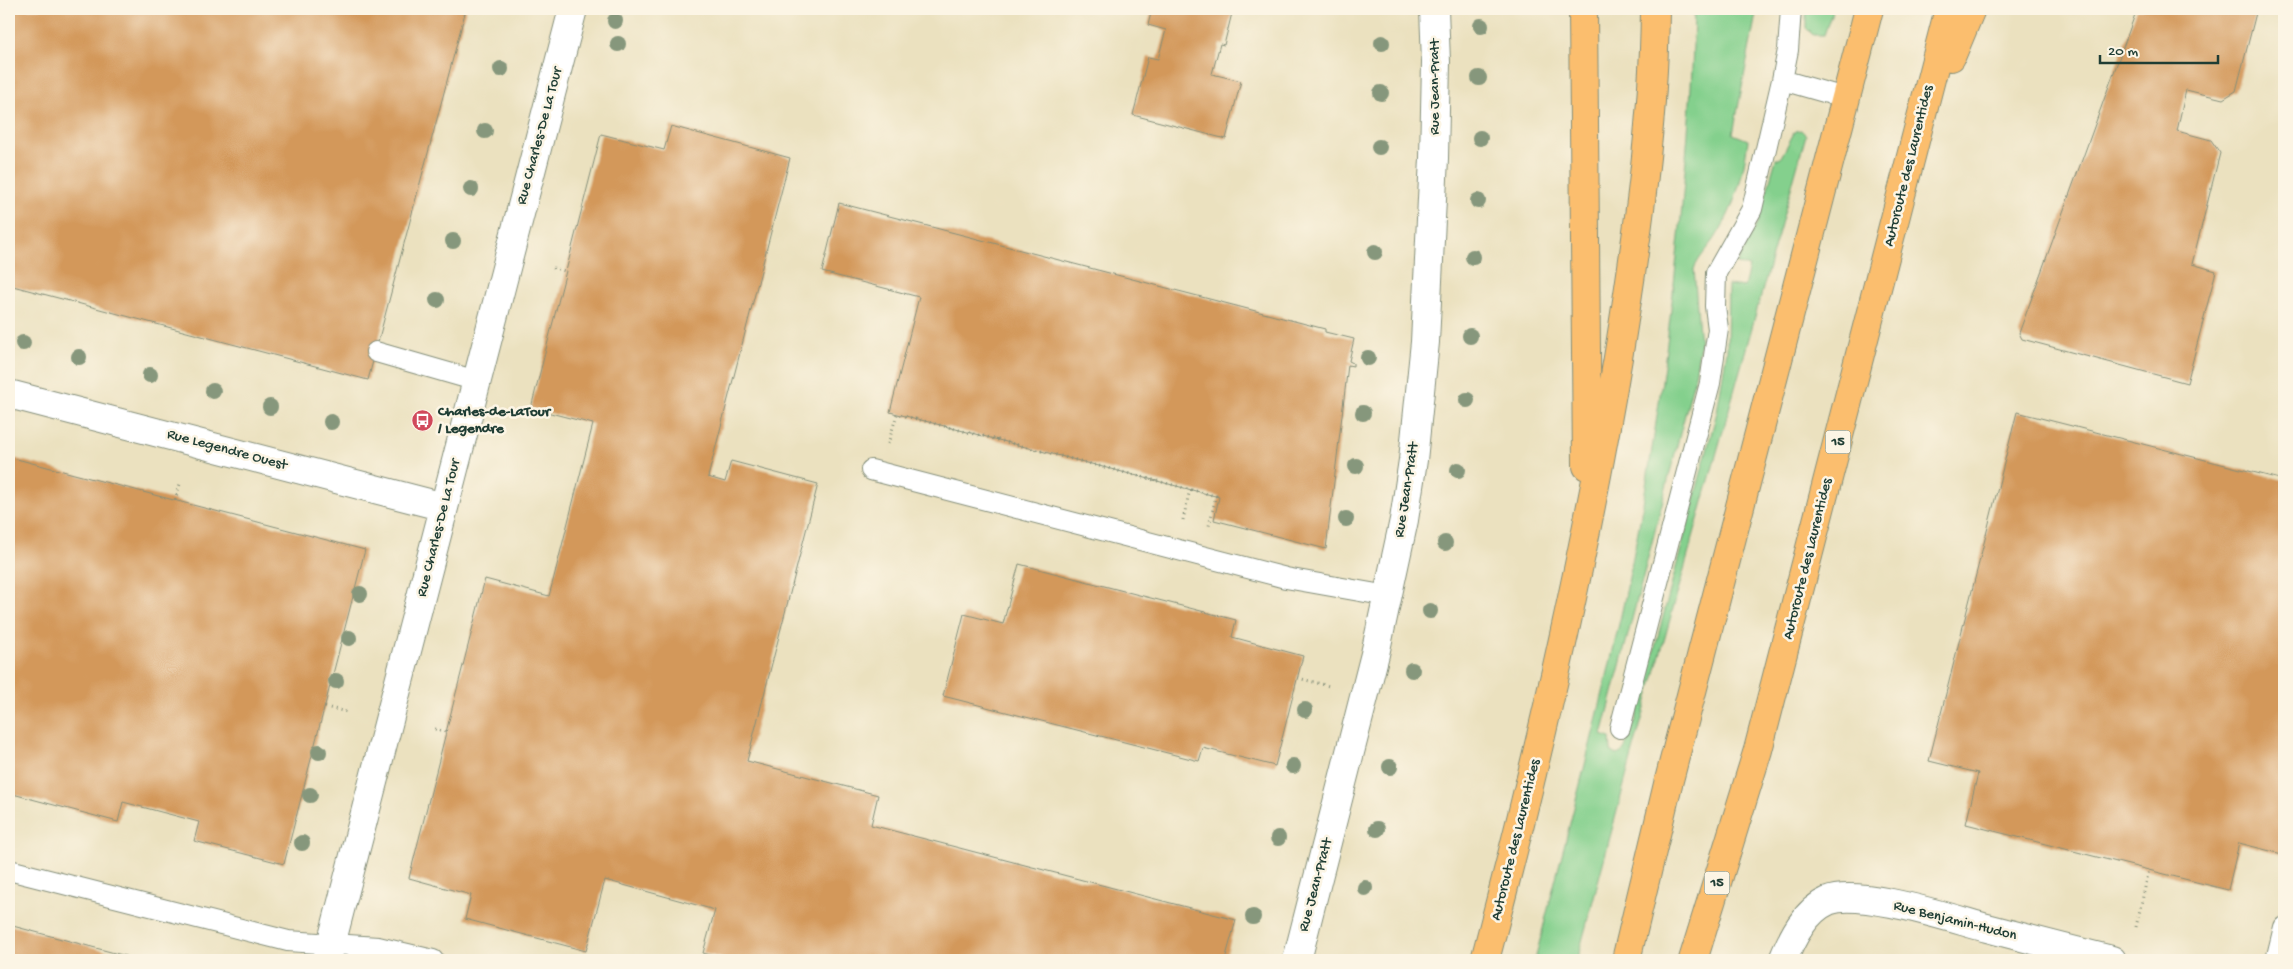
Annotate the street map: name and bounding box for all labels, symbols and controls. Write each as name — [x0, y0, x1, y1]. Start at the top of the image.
scale bar — [2100, 32, 2218, 64]
street label: Rue Jean-Pratt — [1426, 37, 1444, 135]
text: 20 m — [2108, 43, 2138, 61]
street label: Rue Charles-De La Tour — [513, 64, 567, 207]
street label: Autoroute des Laurentides — [1880, 83, 1938, 248]
place label: Charles-de-LaTour / Legendre — [437, 403, 552, 438]
bus stop icon: Charles-de-LaTour / Legendre — [410, 409, 434, 433]
street label: Rue Legendre Ouest — [165, 425, 291, 475]
road number: 15 — [1826, 431, 1850, 454]
street label: Rue Jean-Pratt — [1391, 439, 1424, 539]
street label: Rue Charles-De La Tour — [413, 455, 465, 599]
street label: Autoroute des Laurentides — [1779, 476, 1837, 641]
street label: Autoroute des Laurentides — [1487, 757, 1545, 922]
street label: Rue Jean-Pratt — [1295, 834, 1338, 934]
road number: 15 — [1704, 871, 1730, 894]
street label: Rue Benjamin-Hudon — [1891, 897, 2019, 945]

